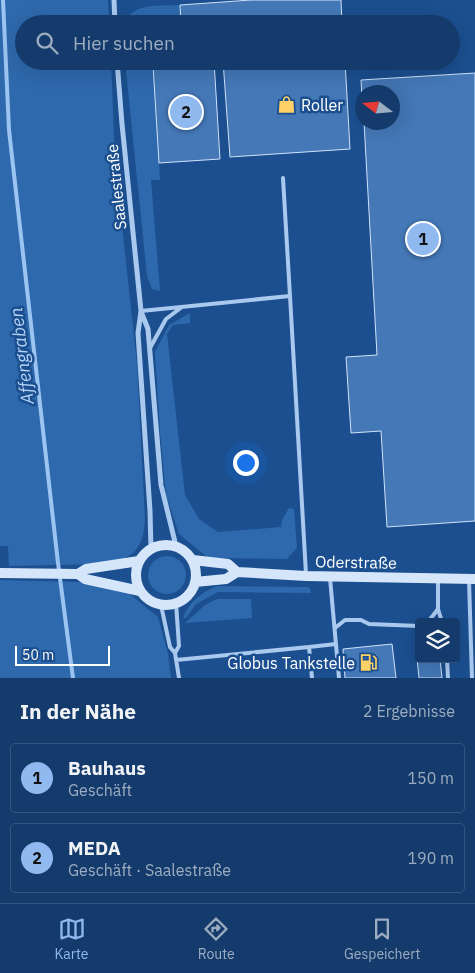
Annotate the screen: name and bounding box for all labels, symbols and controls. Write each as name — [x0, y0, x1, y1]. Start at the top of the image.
search box — [15, 15, 460, 70]
icon: search — [33, 29, 61, 57]
text: Hier suchen — [73, 31, 175, 55]
north arrow — [355, 85, 400, 130]
pin: 2 — [170, 93, 202, 131]
shop icon: Roller — [277, 95, 297, 115]
place label: Roller — [301, 95, 343, 115]
street label: Saalestraße — [102, 143, 130, 231]
pin: 1 — [407, 220, 439, 258]
water label: Affengraben — [4, 306, 39, 407]
your location — [233, 450, 259, 476]
street label: Oderstraße — [315, 551, 397, 573]
map controls — [415, 618, 460, 663]
button: layers — [415, 618, 460, 663]
scale bar — [15, 643, 110, 666]
text: 50 m — [22, 646, 54, 664]
place label: Globus Tankstelle — [227, 653, 355, 673]
fuel station icon: Globus Tankstelle — [359, 653, 379, 673]
text: In der Nähe — [20, 697, 136, 725]
text: 2 Ergebnisse — [363, 701, 455, 721]
text: Bauhaus — [68, 756, 146, 780]
text: 1 — [32, 768, 42, 788]
text: 150 m — [407, 768, 454, 788]
text: Geschäft — [68, 780, 132, 800]
text: MEDA — [68, 836, 121, 860]
text: 2 — [32, 848, 42, 868]
text: 190 m — [407, 848, 454, 868]
text: Geschäft · Saalestraße — [68, 860, 231, 880]
tab: Karte — [55, 915, 89, 963]
tab: Route — [198, 915, 235, 963]
tab: Gespeichert — [344, 915, 420, 963]

